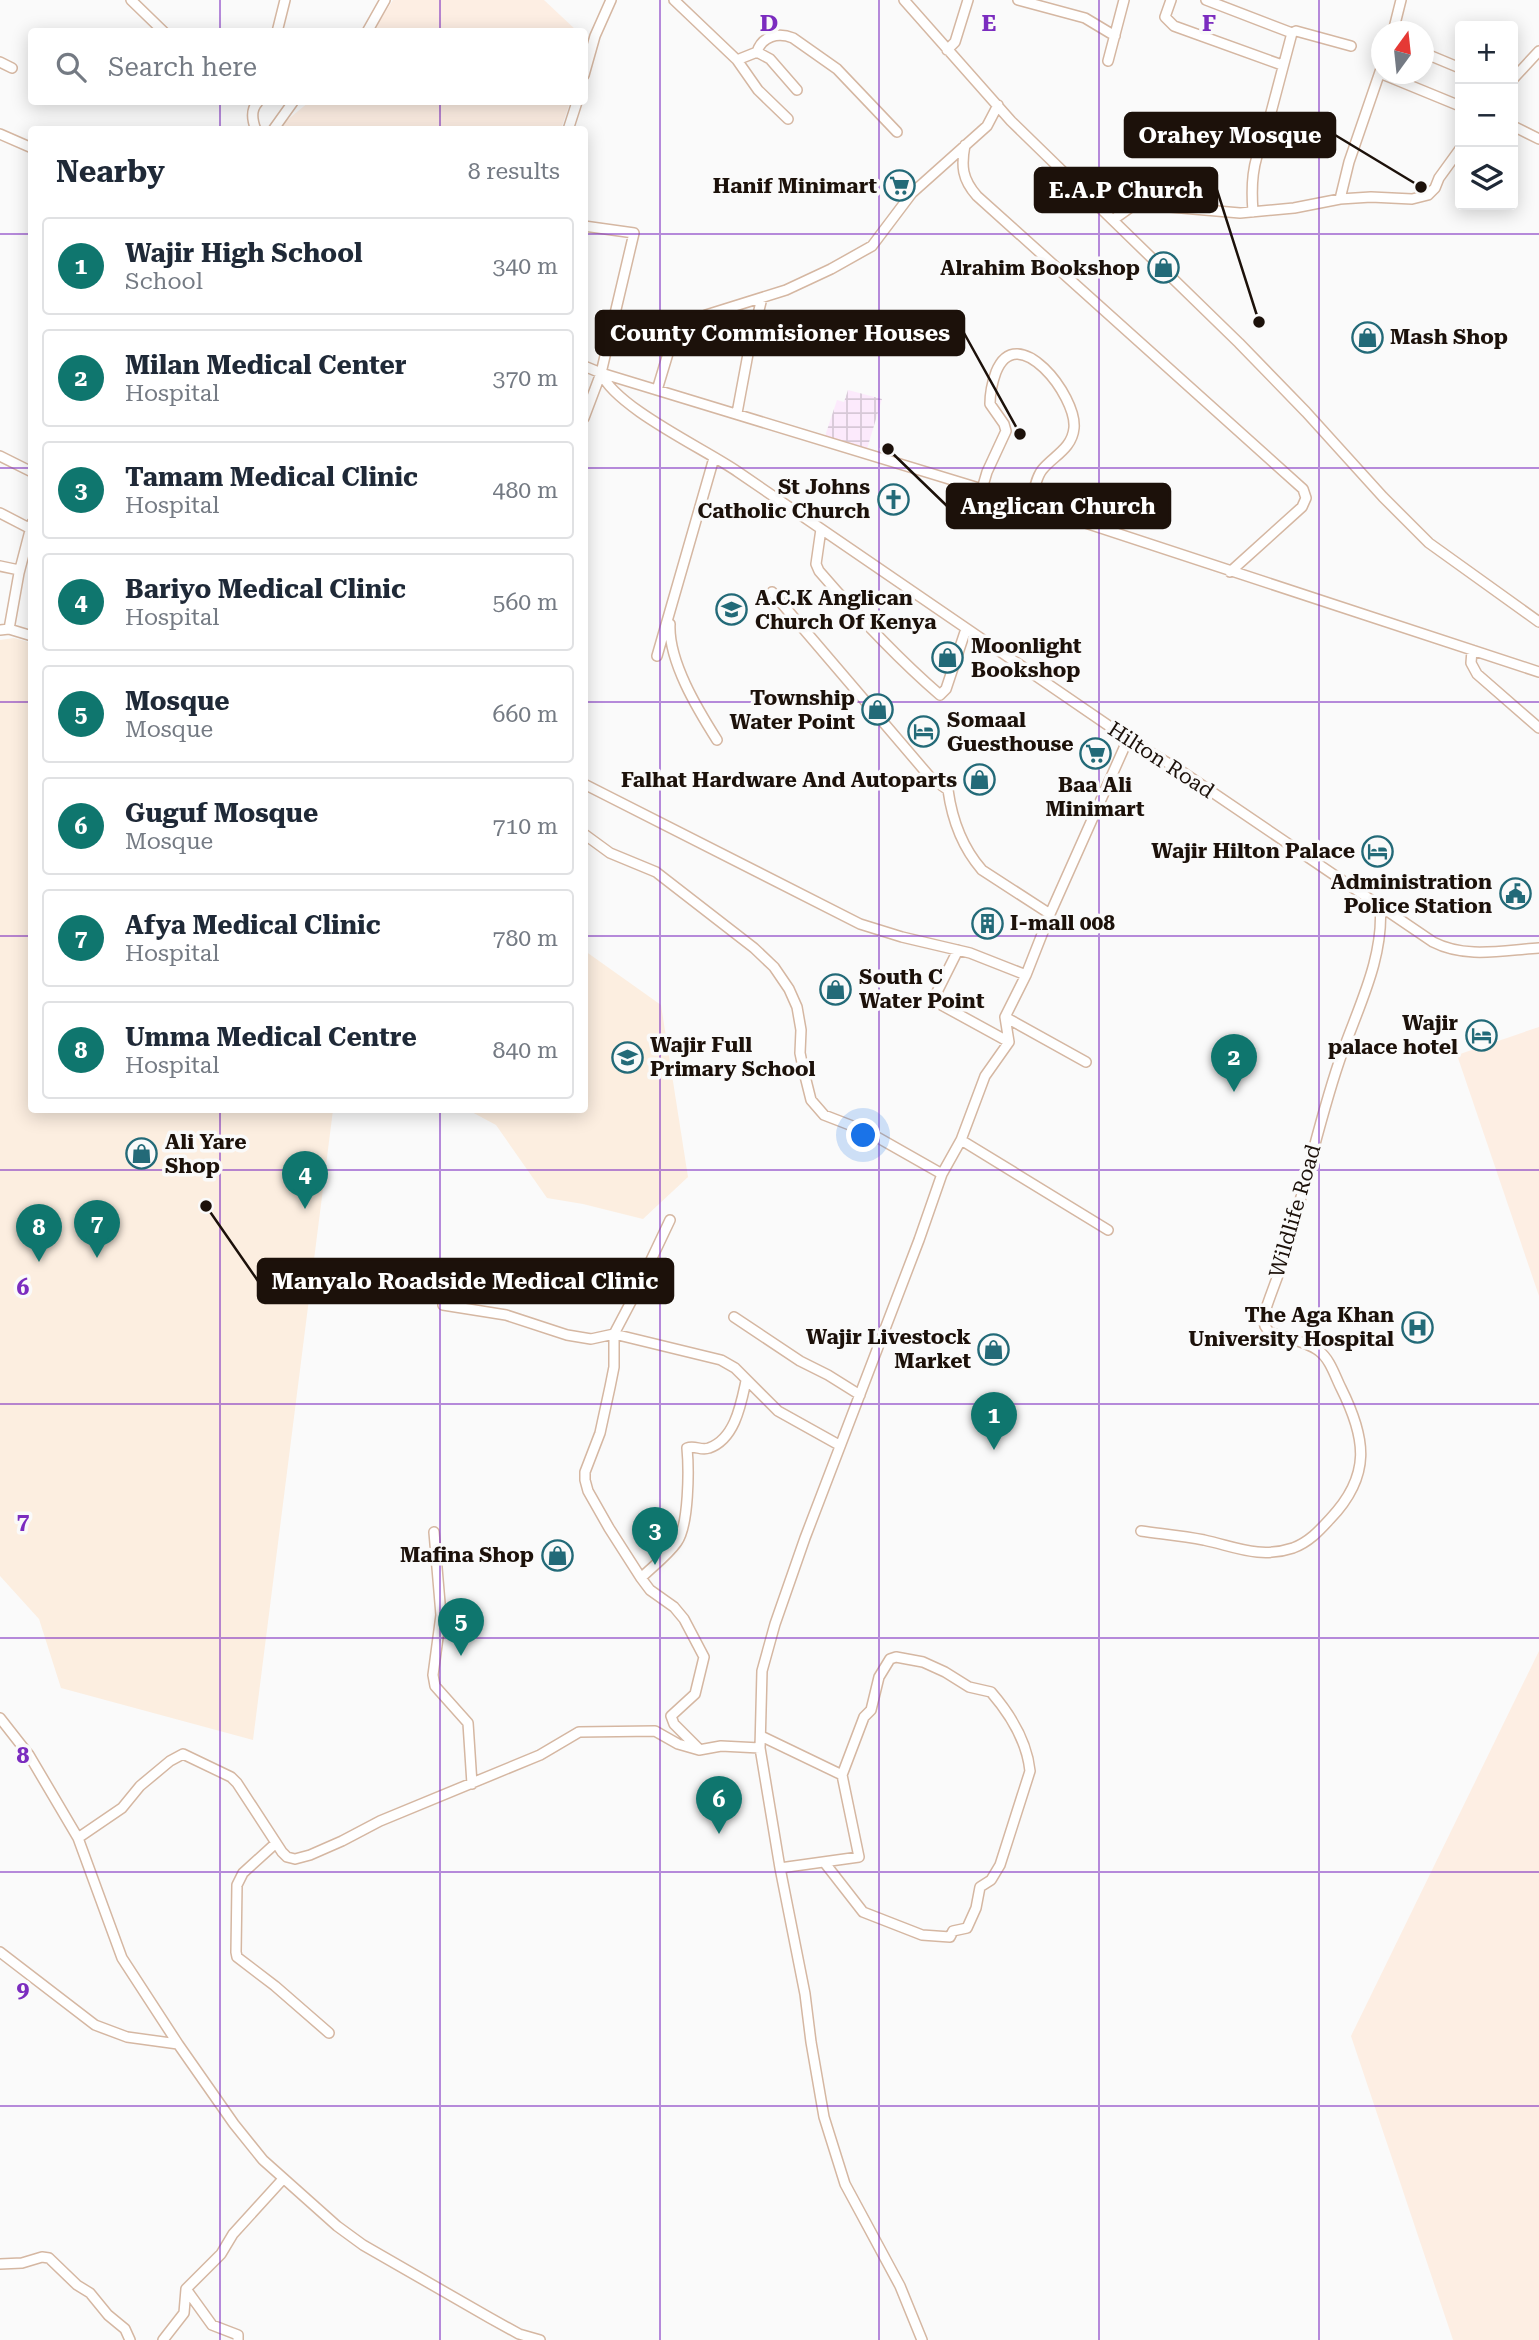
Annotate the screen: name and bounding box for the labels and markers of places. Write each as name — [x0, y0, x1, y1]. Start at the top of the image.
callout: Orahey Mosque — [1125, 113, 1335, 157]
callout: E.A.P Church — [1035, 168, 1217, 212]
supermarket icon: Hanif Minimart — [883, 169, 917, 203]
place label: Hanif Minimart — [713, 174, 877, 198]
shop icon: Alrahim Bookshop — [1146, 251, 1180, 285]
place label: Alrahim Bookshop — [940, 256, 1140, 280]
callout: County Commisioner Houses — [596, 311, 964, 355]
shop icon: Mash Shop — [1350, 320, 1384, 354]
place label: Mash Shop — [1390, 325, 1508, 349]
place label: St Johns Catholic Church — [697, 475, 870, 523]
church icon: St Johns Catholic Church — [876, 482, 910, 516]
callout: Anglican Church — [947, 484, 1170, 528]
place label: A.C.K Anglican Church Of Kenya — [755, 586, 937, 634]
school or university icon: A.C.K Anglican Church Of Kenya — [715, 593, 749, 627]
place label: Moonlight Bookshop — [971, 634, 1082, 682]
shop icon: Moonlight Bookshop — [931, 641, 965, 675]
place label: Township Water Point — [730, 686, 855, 734]
shop icon: Township Water Point — [861, 693, 895, 727]
place label: Somaal Guesthouse — [947, 708, 1074, 756]
hotel icon: Somaal Guesthouse — [907, 715, 941, 749]
supermarket icon: Baa Ali Minimart — [1078, 736, 1112, 770]
shop icon: Falhat Hardware And Autoparts — [963, 763, 997, 797]
place label: Falhat Hardware And Autoparts — [621, 768, 957, 792]
place label: Baa Ali Minimart — [1045, 773, 1145, 821]
hotel icon: Wajir Hilton Palace — [1361, 834, 1395, 868]
place label: Wajir Hilton Palace — [1151, 839, 1355, 863]
place label: Administration Police Station — [1331, 870, 1492, 918]
public building icon: Administration Police Station — [1498, 877, 1532, 911]
building icon: I-mall 008 — [970, 906, 1004, 940]
place label: I-mall 008 — [1010, 911, 1115, 935]
place label: South C Water Point — [859, 965, 985, 1013]
shop icon: South C Water Point — [819, 972, 853, 1006]
place label: Wajir palace hotel — [1328, 1011, 1458, 1059]
hotel icon: Wajir palace hotel — [1464, 1018, 1498, 1052]
place label: Wajir Full Primary School — [650, 1033, 816, 1081]
pin: 2 — [1211, 1034, 1257, 1092]
school or university icon: Wajir Full Primary School — [610, 1040, 644, 1074]
place label: Ali Yare Shop — [165, 1130, 247, 1178]
shop icon: Ali Yare Shop — [125, 1137, 159, 1171]
pin: 4 — [282, 1151, 328, 1209]
pin: 7 — [74, 1200, 120, 1258]
pin: 8 — [16, 1204, 62, 1262]
callout: Manyalo Roadside Medical Clinic — [258, 1259, 673, 1303]
place label: The Aga Khan University Hospital — [1188, 1303, 1394, 1351]
hospital icon: The Aga Khan University Hospital — [1400, 1310, 1434, 1344]
place label: Wajir Livestock Market — [806, 1325, 972, 1373]
shop icon: Wajir Livestock Market — [977, 1332, 1011, 1366]
pin: 1 — [971, 1392, 1017, 1450]
pin: 3 — [632, 1507, 678, 1565]
shop icon: Mafina Shop — [540, 1538, 574, 1572]
place label: Mafina Shop — [400, 1543, 534, 1567]
pin: 5 — [438, 1598, 484, 1656]
pin: 6 — [696, 1776, 742, 1834]

